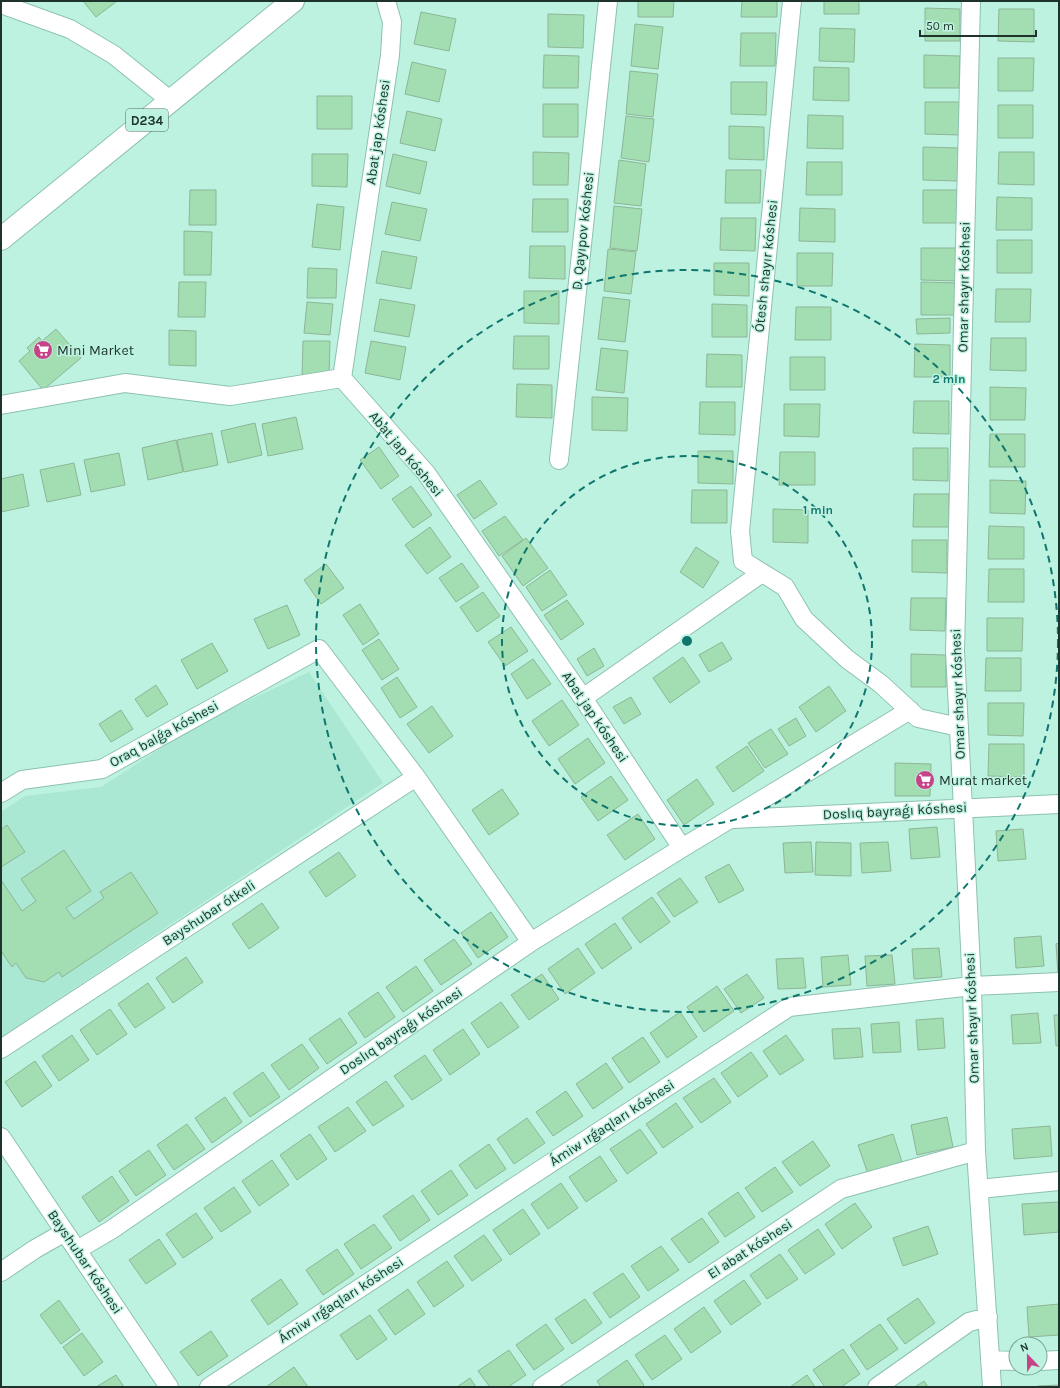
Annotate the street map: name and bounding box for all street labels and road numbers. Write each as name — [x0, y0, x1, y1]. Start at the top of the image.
street label: Abat jap kóshesi — [362, 78, 394, 186]
road number: D234 — [126, 109, 168, 131]
street label: D. Qayıpov kóshesi — [568, 171, 598, 291]
street label: Ótesh shayır kóshesi — [751, 199, 781, 333]
street label: Omar shayır kóshesi — [954, 221, 974, 353]
street label: Abat jap kóshesi — [365, 408, 447, 500]
street label: Omar shayır kóshesi — [947, 628, 969, 760]
street label: Abat jap kóshesi — [558, 668, 632, 766]
street label: Oraq balǵa kóshesi — [106, 697, 222, 771]
street label: Doslıq bayraǵı kóshesi — [822, 799, 968, 823]
street label: Bayshubar ótkeli — [159, 877, 259, 949]
street label: Omar shayır kóshesi — [961, 952, 983, 1084]
street label: Doslıq bayraǵı kóshesi — [336, 984, 466, 1078]
street label: Ámiw ırǵaqları kóshesi — [546, 1075, 678, 1170]
street label: Bayshubar kóshesi — [44, 1207, 126, 1317]
street label: El abat kóshesi — [704, 1215, 796, 1283]
street label: Ámiw ırǵaqları kóshesi — [275, 1252, 407, 1347]

